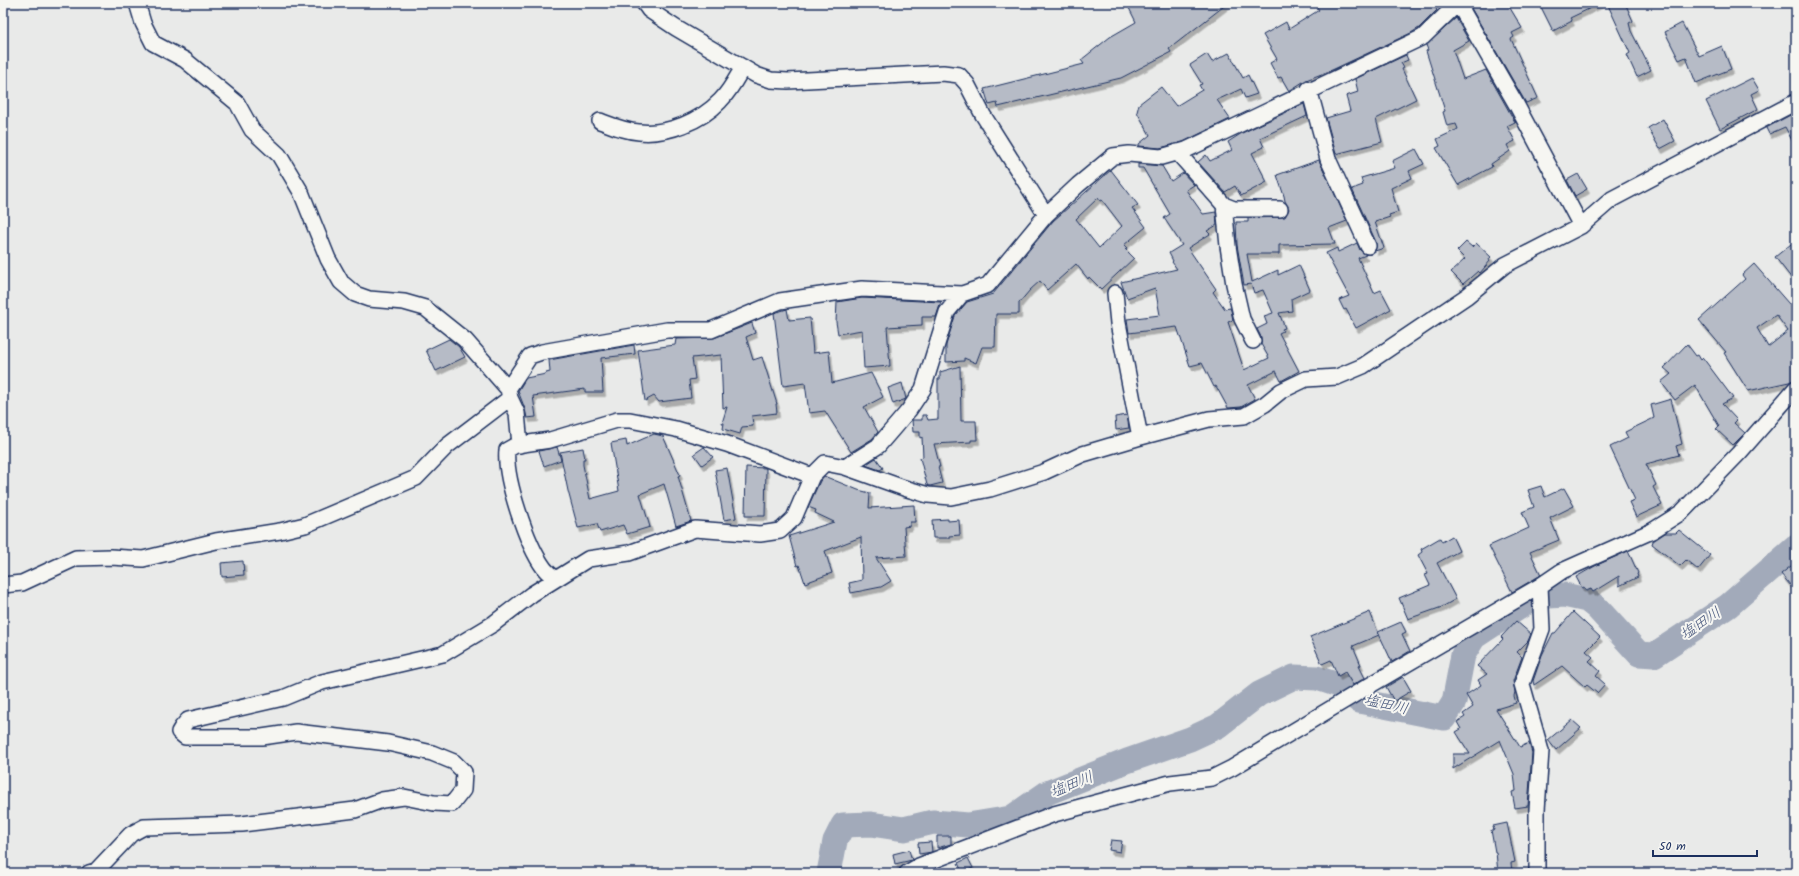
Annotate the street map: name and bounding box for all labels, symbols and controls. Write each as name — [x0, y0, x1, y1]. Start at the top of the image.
water label: 塩田川 — [1676, 601, 1726, 647]
water label: 塩田川 — [1361, 688, 1411, 722]
water label: 塩田川 — [1047, 765, 1097, 805]
scale bar — [1653, 832, 1757, 858]
text: 50 m — [1659, 837, 1686, 856]

